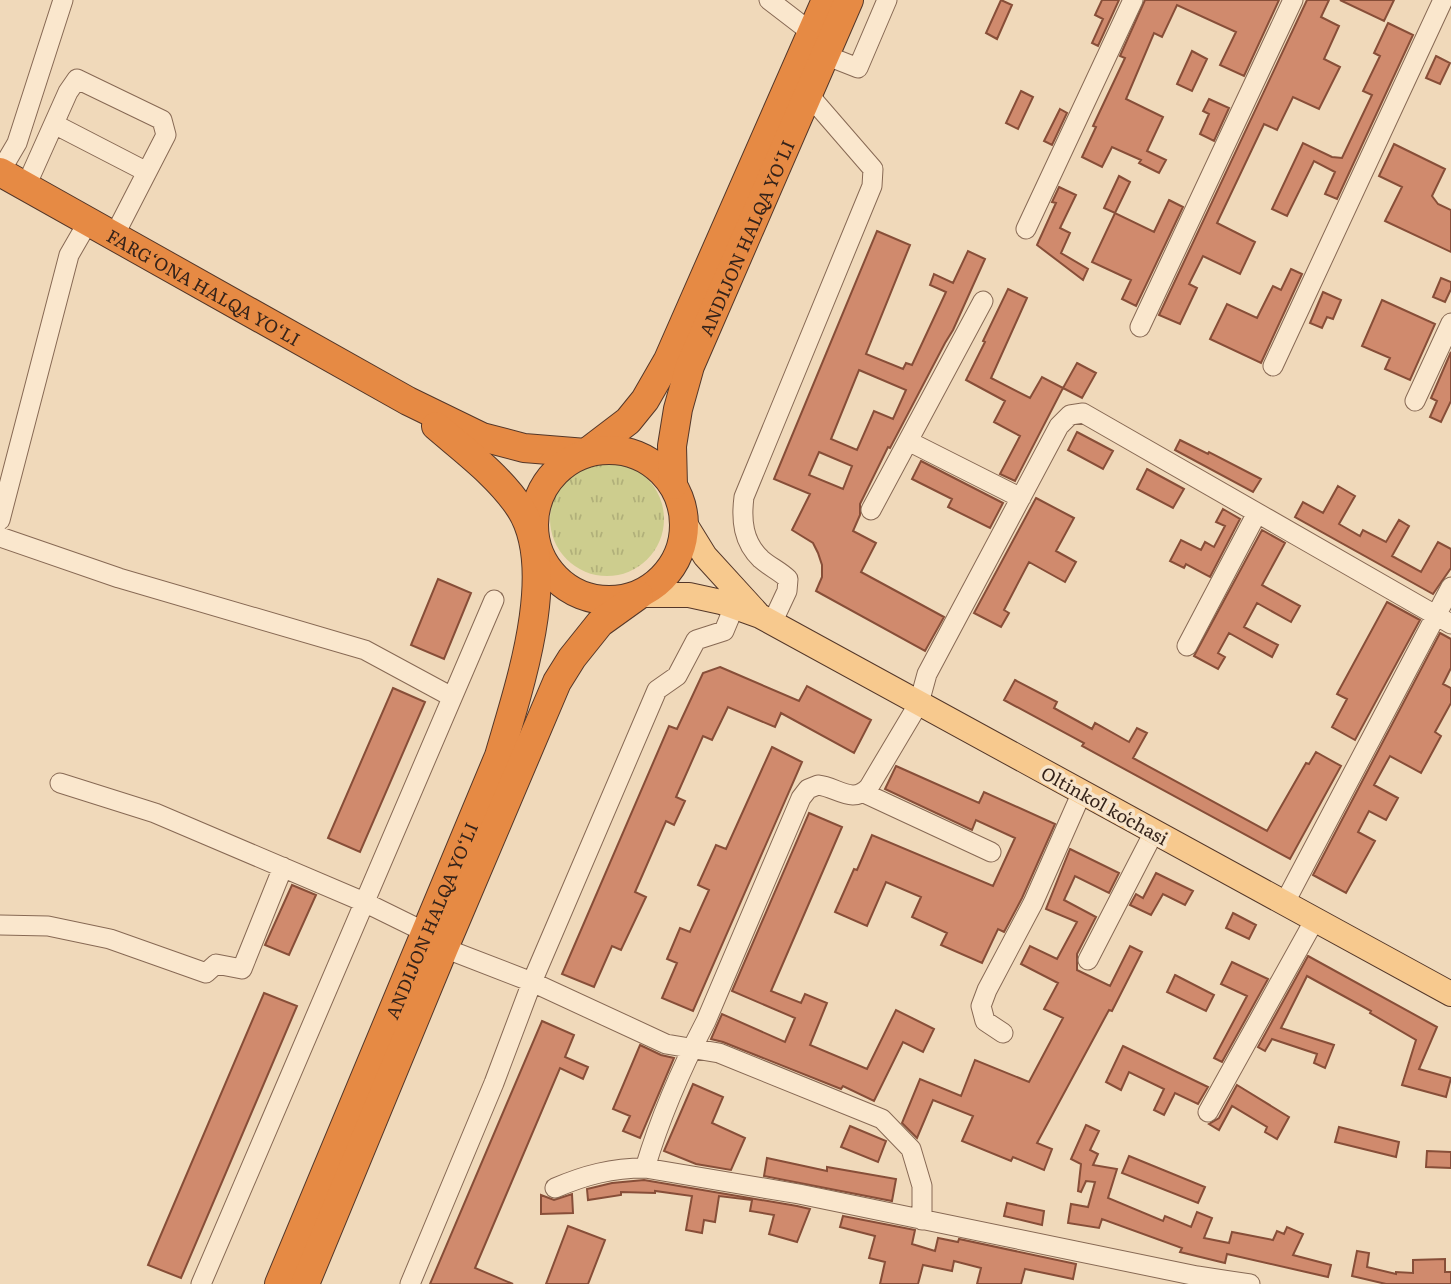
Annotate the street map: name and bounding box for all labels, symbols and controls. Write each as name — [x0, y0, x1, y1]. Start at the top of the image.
street label: ANDIJON HALQA YO‘LI — [691, 135, 800, 340]
street label: FARG‘ONA HALQA YO‘LI — [102, 221, 306, 352]
street label: Oltinkoʻl koʻchasi — [1037, 759, 1173, 851]
street label: ANDIJON HALQA YO‘LI — [377, 818, 484, 1023]

